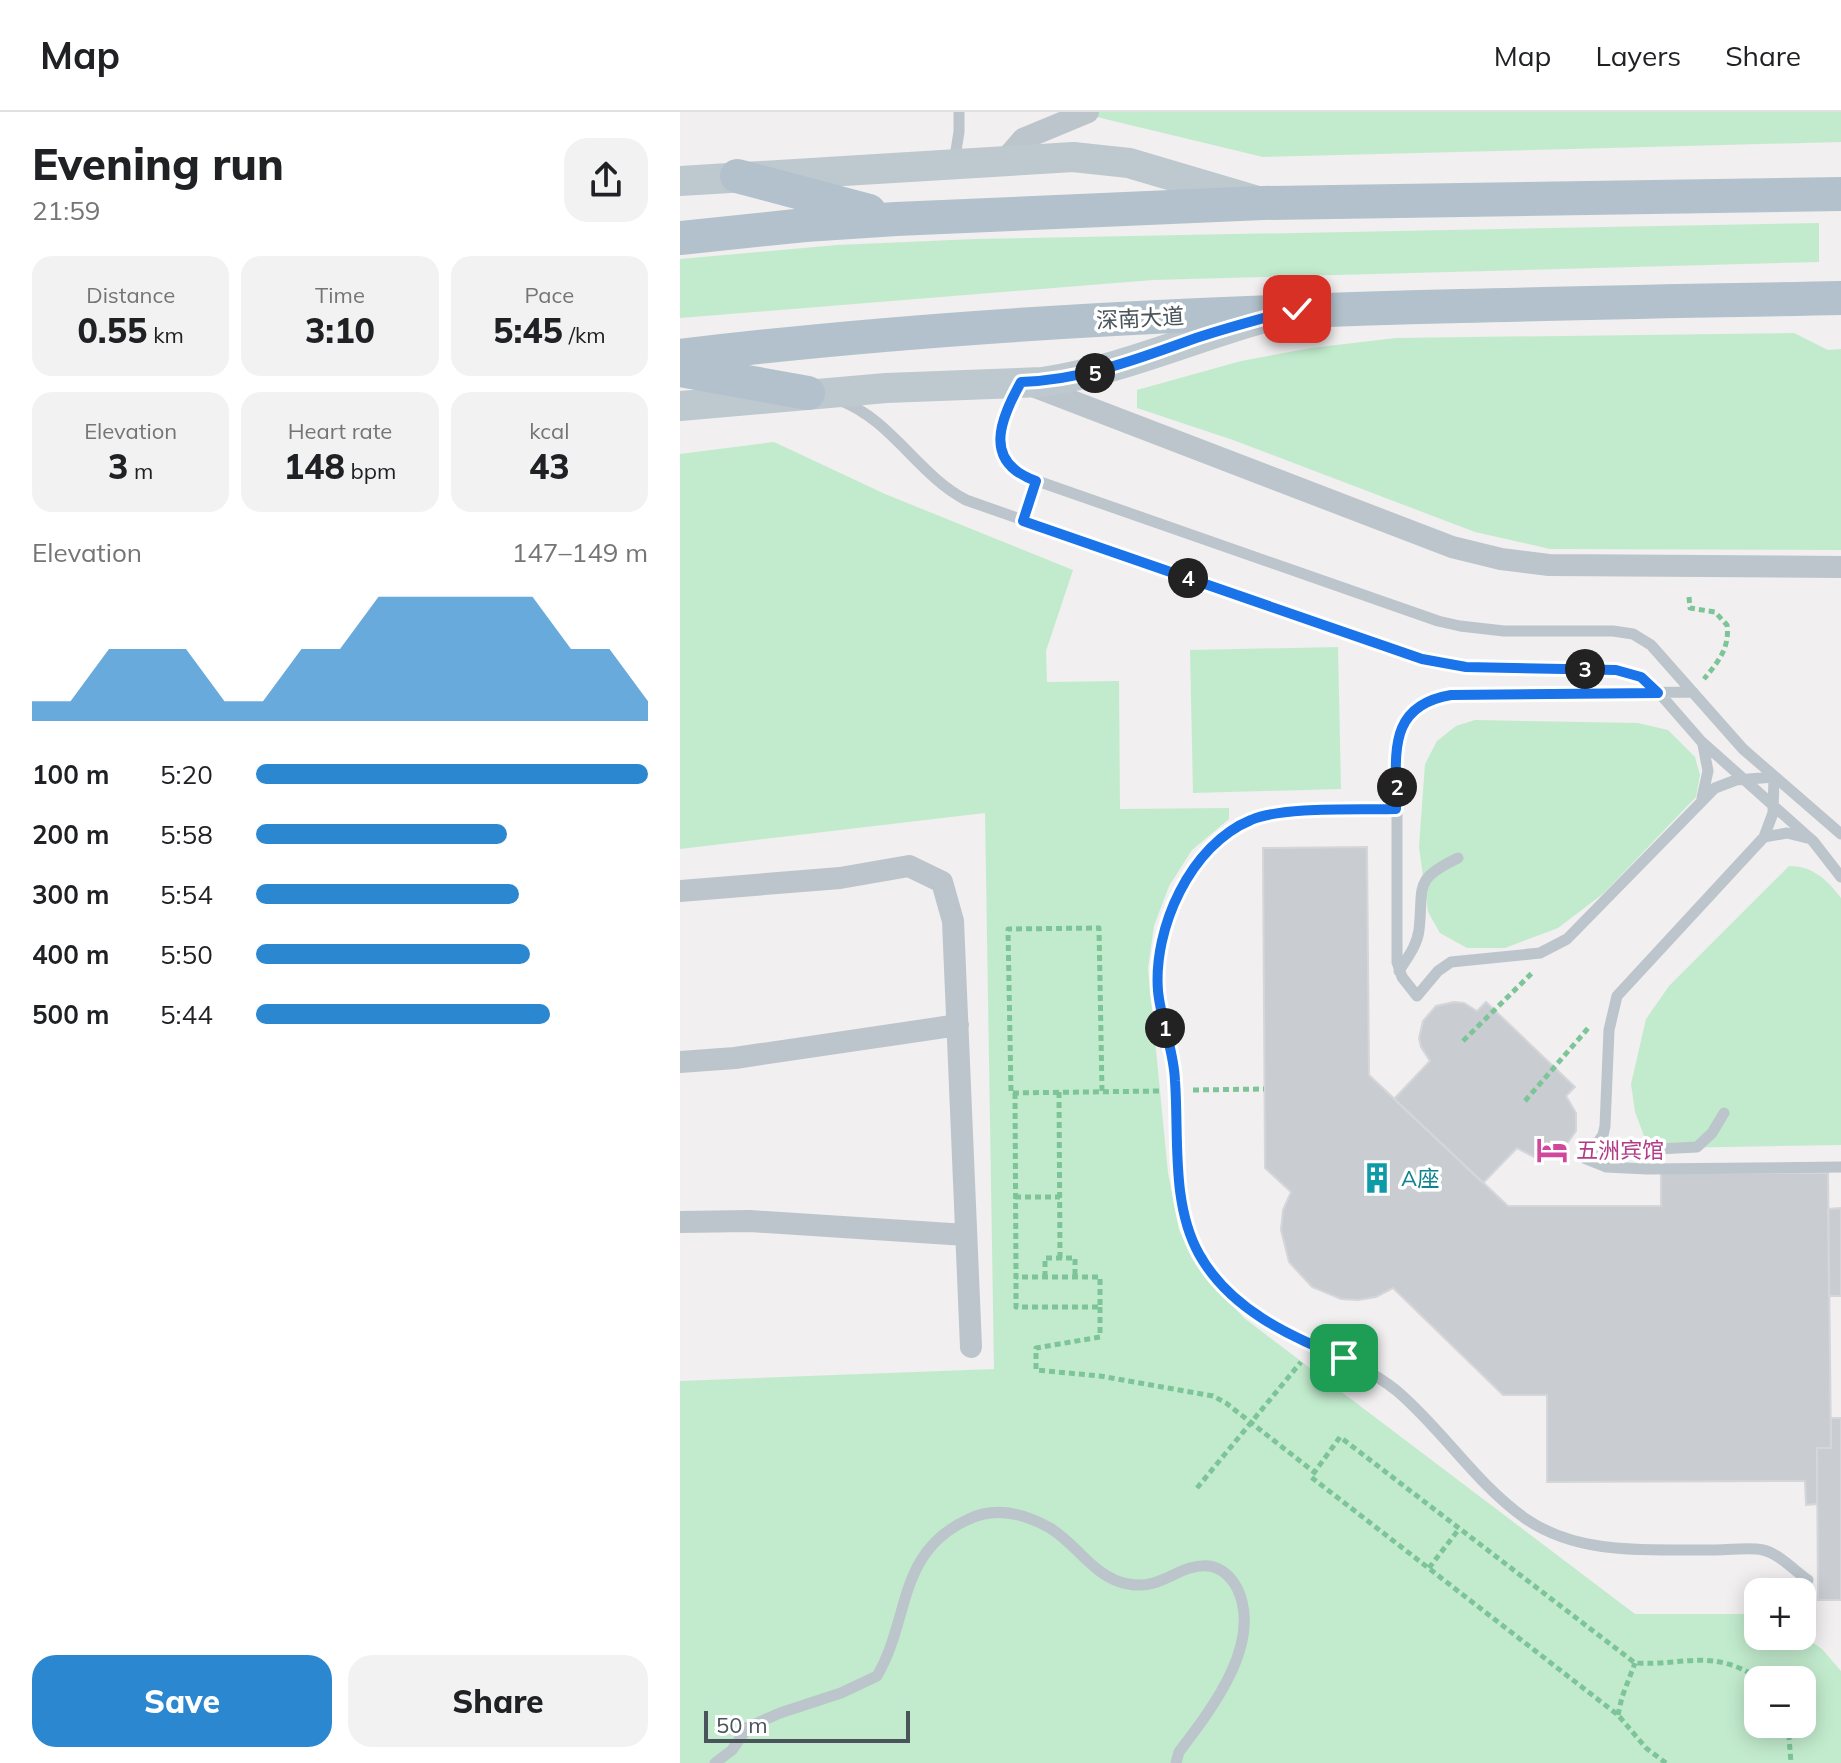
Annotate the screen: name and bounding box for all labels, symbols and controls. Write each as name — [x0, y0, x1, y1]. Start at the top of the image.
text: Map — [40, 31, 120, 79]
text: Map — [1494, 38, 1551, 73]
text: Layers — [1595, 38, 1681, 73]
text: Share — [1725, 38, 1801, 73]
text: Evening run — [32, 136, 284, 191]
button: share — [564, 138, 648, 222]
text: 21:59 — [32, 194, 100, 227]
pin — [1263, 275, 1331, 343]
text: Distance — [86, 281, 175, 309]
text: Time — [315, 281, 365, 309]
text: Pace — [525, 281, 574, 309]
icon: check — [1275, 287, 1319, 331]
street label: 深南大道 — [1095, 302, 1185, 334]
text: 0.55 — [77, 309, 147, 352]
text: 3:10 — [305, 309, 375, 352]
text: 5:45 — [493, 309, 563, 352]
text: km — [147, 321, 184, 349]
text: /km — [563, 321, 606, 349]
pin: 5 — [1075, 353, 1115, 393]
text: 5 — [1088, 359, 1102, 387]
text: Elevation — [84, 417, 177, 445]
text: Heart rate — [288, 417, 392, 445]
text: kcal — [529, 417, 569, 445]
text: 3 — [108, 445, 128, 488]
text: 148 — [284, 445, 345, 488]
text: 43 — [529, 445, 570, 488]
text: m — [128, 457, 153, 485]
text: bpm — [345, 457, 396, 485]
text: Elevation — [32, 536, 142, 569]
text: 147–149 m — [512, 536, 648, 569]
pin: 4 — [1168, 558, 1208, 598]
text: 4 — [1181, 564, 1195, 592]
pin: 3 — [1565, 649, 1605, 689]
text: 3 — [1578, 655, 1592, 683]
text: 100 m — [32, 758, 109, 791]
text: 5:20 — [160, 758, 213, 791]
pin: 2 — [1377, 767, 1417, 807]
text: 2 — [1390, 773, 1404, 801]
text: 200 m — [32, 818, 109, 851]
text: 5:58 — [160, 818, 213, 851]
text: 300 m — [32, 878, 109, 911]
text: 5:54 — [160, 878, 213, 911]
text: 400 m — [32, 938, 109, 971]
text: 5:50 — [160, 938, 213, 971]
text: 500 m — [32, 998, 109, 1031]
text: 5:44 — [160, 998, 213, 1031]
pin: 1 — [1145, 1008, 1185, 1048]
text: 1 — [1158, 1014, 1172, 1042]
hotel icon: 五洲宾馆 — [1535, 1133, 1569, 1167]
place label: 五洲宾馆 — [1576, 1136, 1664, 1164]
building icon: A座 — [1360, 1161, 1394, 1195]
place label: A座 — [1401, 1164, 1439, 1192]
pin — [1310, 1324, 1378, 1392]
icon: arrive — [1322, 1336, 1366, 1380]
map controls — [1744, 1578, 1816, 1738]
button: + — [1744, 1578, 1816, 1650]
button: Save — [32, 1655, 332, 1747]
button: Share — [348, 1655, 648, 1747]
button: − — [1744, 1666, 1816, 1738]
scale bar — [704, 1707, 910, 1743]
text: 50 m — [716, 1711, 767, 1739]

